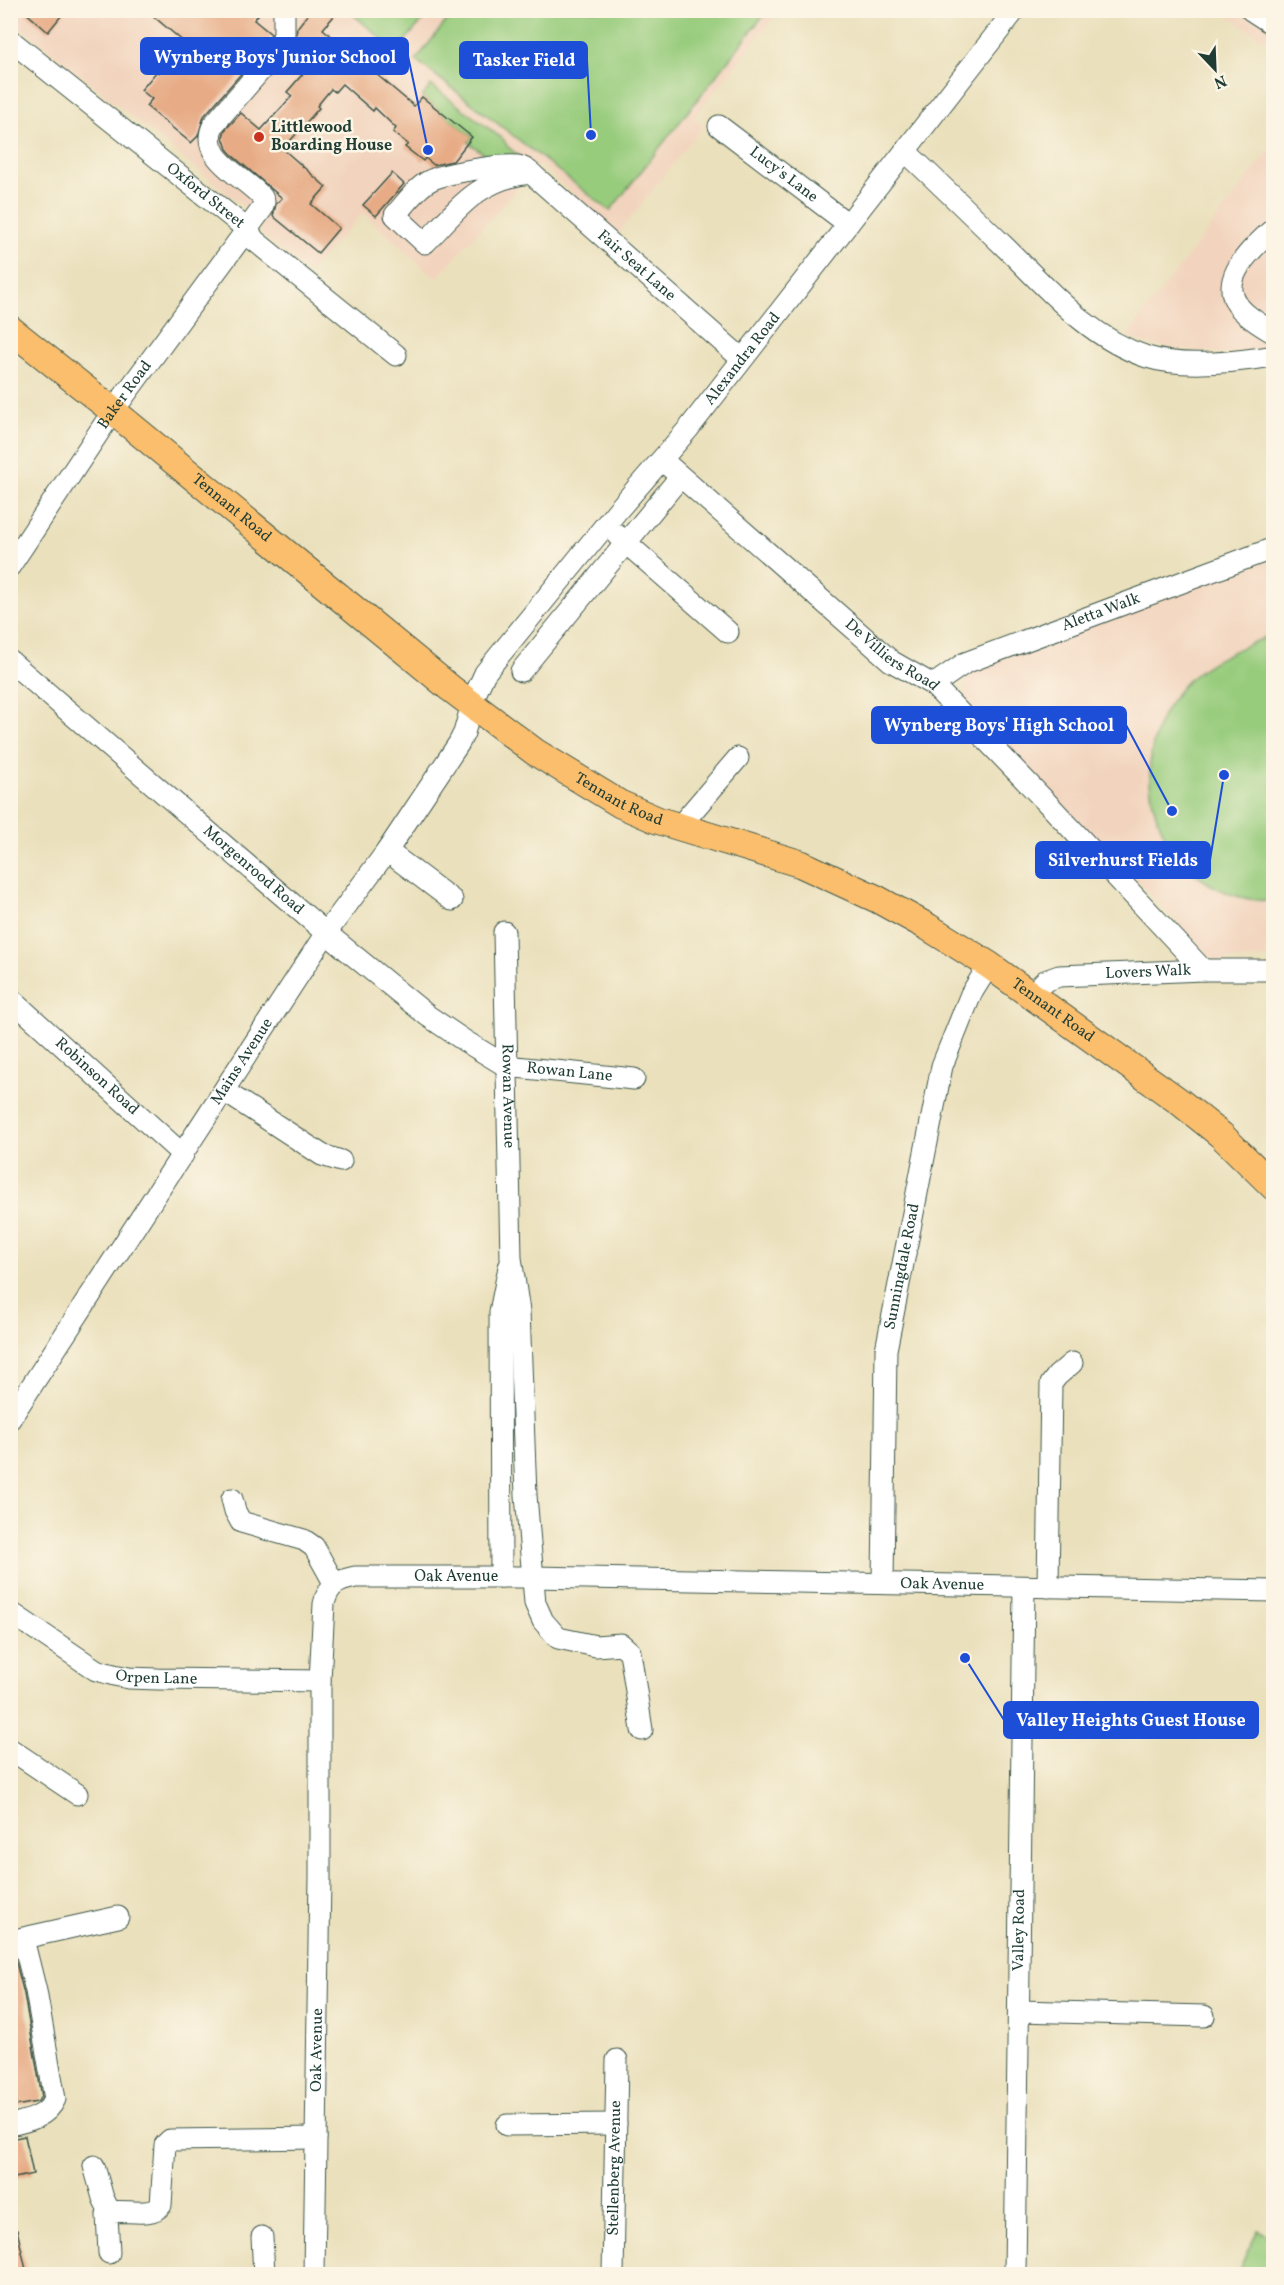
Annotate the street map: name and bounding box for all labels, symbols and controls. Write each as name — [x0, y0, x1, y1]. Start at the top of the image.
callout: Wynberg Boys' Junior School — [141, 38, 408, 74]
north arrow — [1185, 39, 1245, 99]
callout: Tasker Field — [460, 42, 587, 78]
text: Wynberg Boys' Junior School — [154, 46, 396, 71]
text: Tasker Field — [473, 49, 576, 74]
text: N — [1210, 69, 1230, 94]
place label: Littlewood Boarding House — [271, 117, 392, 157]
marker: Littlewood Boarding House — [252, 130, 266, 144]
street label: Lucy's Lane — [745, 142, 822, 208]
street label: Oxford Street — [161, 158, 250, 234]
street label: Fair Seat Lane — [592, 225, 680, 306]
street label: Alexandra Road — [700, 308, 786, 410]
street label: Baker Road — [93, 356, 157, 434]
street label: Tennant Road — [187, 469, 276, 548]
street label: Aletta Walk — [1059, 588, 1144, 637]
street label: De Villiers Road — [840, 614, 944, 696]
callout: Wynberg Boys' High School — [872, 707, 1126, 743]
text: Wynberg Boys' High School — [884, 714, 1114, 739]
street label: Tennant Road — [570, 768, 665, 832]
street label: Morgenrood Road — [198, 821, 309, 920]
callout: Silverhurst Fields — [1036, 842, 1210, 878]
text: Silverhurst Fields — [1048, 849, 1198, 874]
street label: Lovers Walk — [1105, 959, 1192, 985]
street label: Tennant Road — [1007, 973, 1099, 1048]
street label: Mains Avenue — [206, 1014, 279, 1110]
street label: Robinson Road — [50, 1033, 143, 1121]
street label: Rowan Avenue — [495, 1043, 520, 1148]
street label: Rowan Lane — [526, 1057, 614, 1088]
street label: Sunningdale Road — [879, 1202, 926, 1332]
street label: Oak Avenue — [414, 1566, 498, 1588]
street label: Oak Avenue — [900, 1573, 984, 1597]
street label: Orpen Lane — [113, 1665, 197, 1690]
callout: Valley Heights Guest House — [1004, 1702, 1258, 1738]
text: Valley Heights Guest House — [1016, 1709, 1246, 1734]
street label: Valley Road — [1008, 1889, 1031, 1971]
street label: Oak Avenue — [306, 2008, 329, 2092]
street label: Stellenberg Avenue — [603, 2100, 627, 2236]

